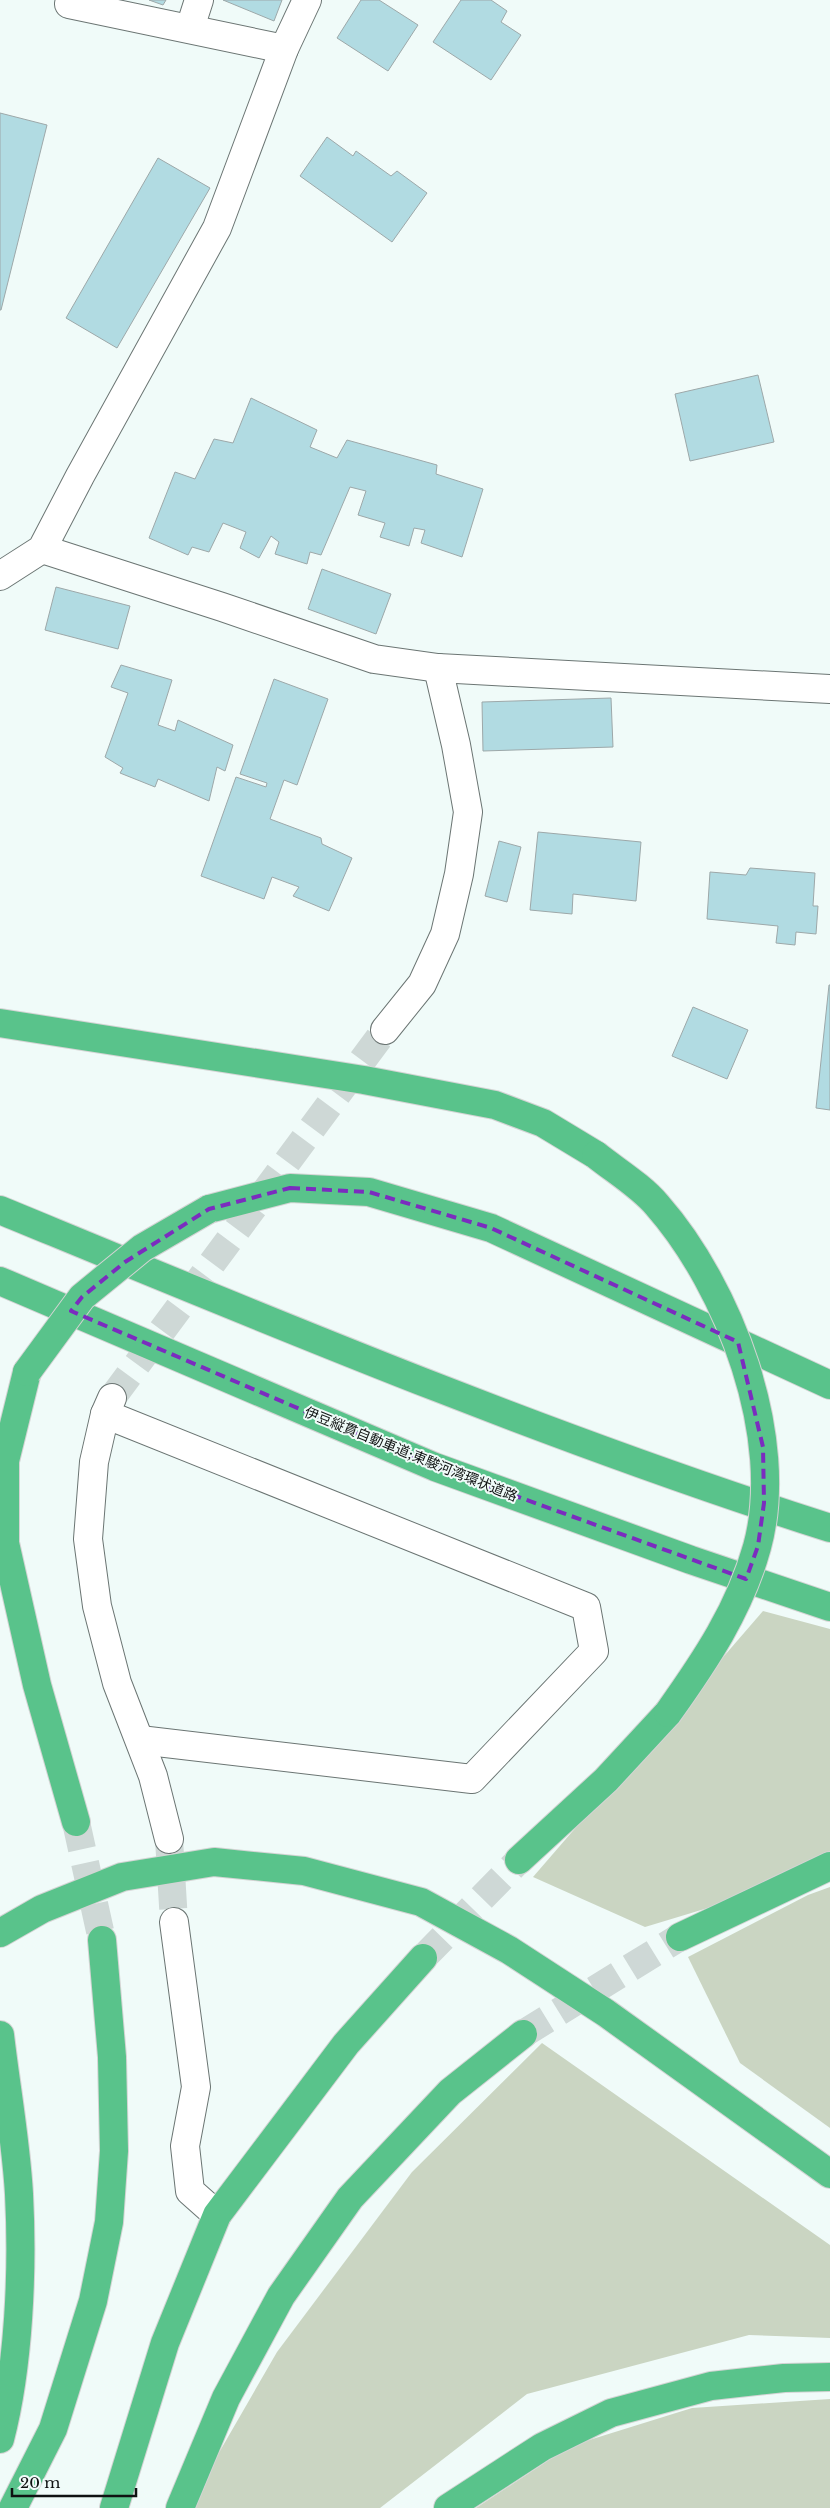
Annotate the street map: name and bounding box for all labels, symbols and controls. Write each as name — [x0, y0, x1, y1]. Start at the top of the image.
street label: 伊豆縦貫自動車道;東駿河湾環状道路 — [302, 1403, 520, 1505]
scale bar — [12, 2466, 136, 2498]
text: 20 m — [20, 2473, 60, 2492]

